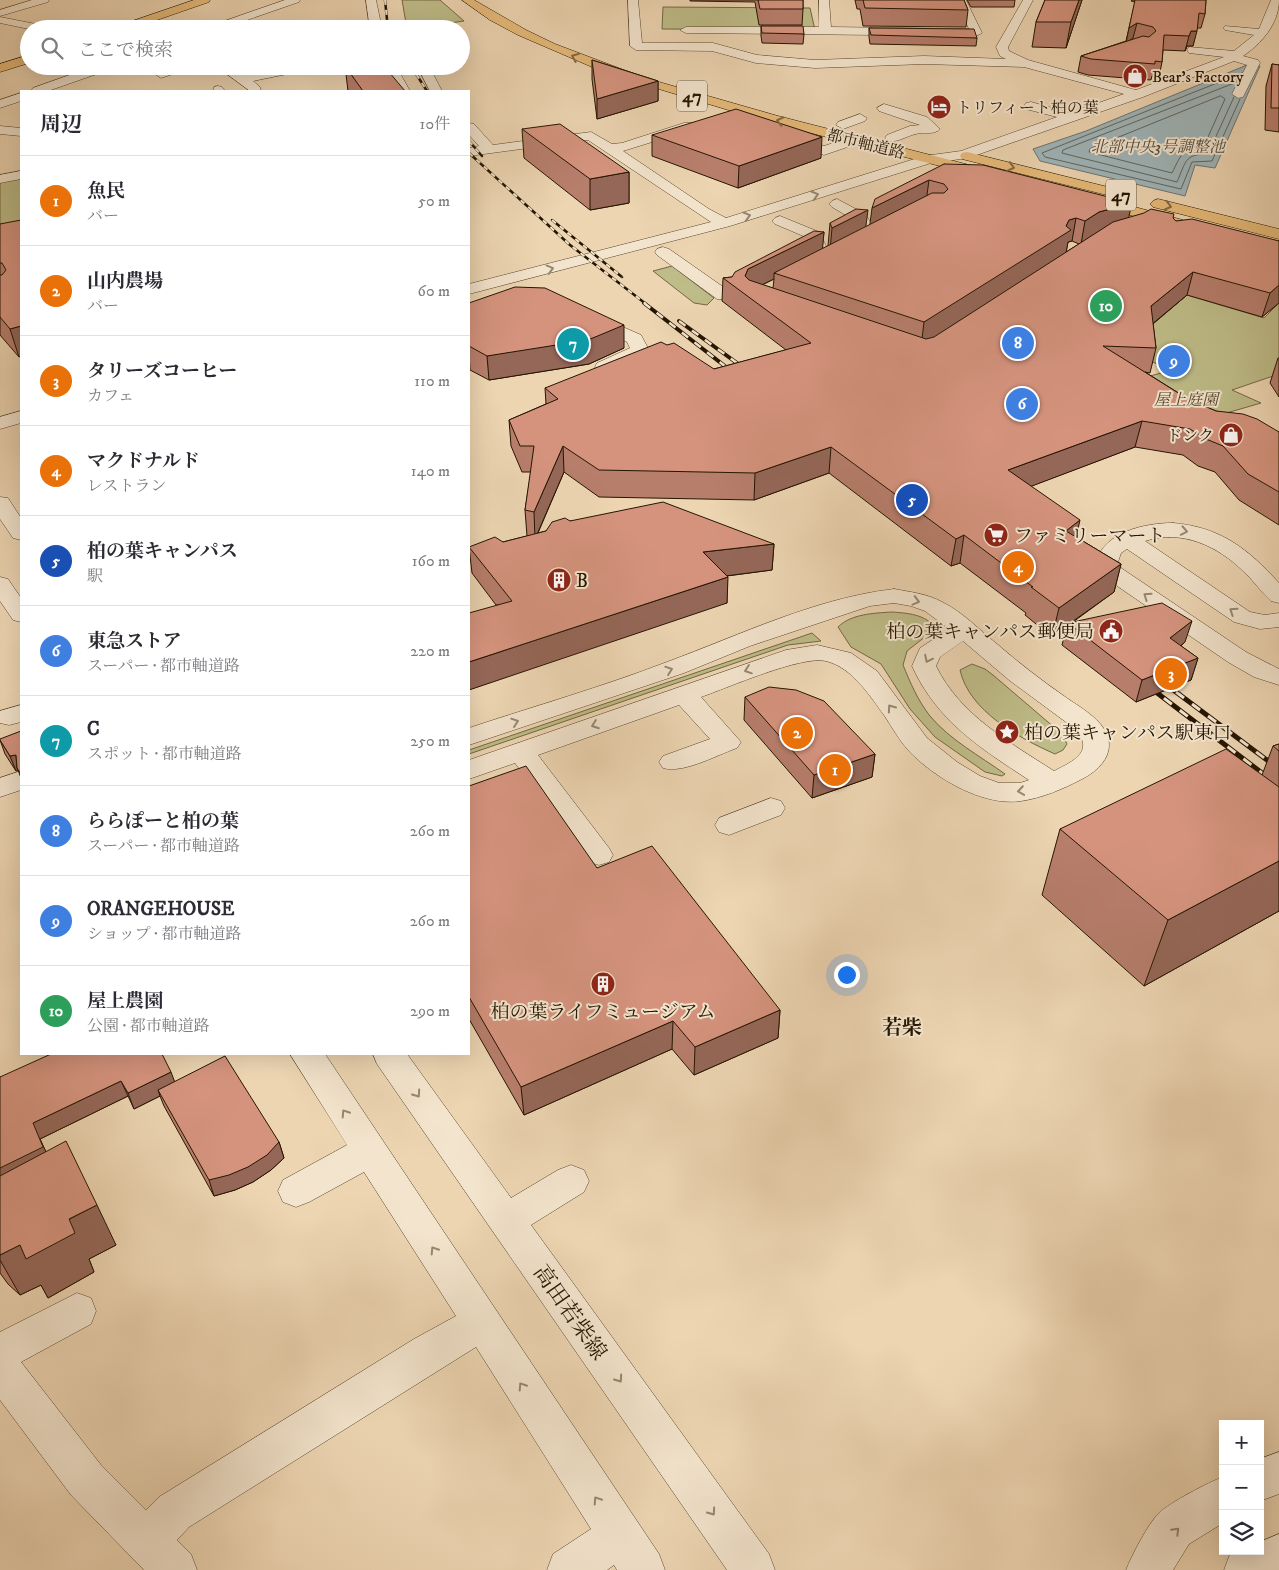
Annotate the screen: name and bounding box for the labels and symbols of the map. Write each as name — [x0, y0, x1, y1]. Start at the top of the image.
one-way arrow — [571, 53, 580, 64]
shop icon: Bear’s Factory — [1122, 63, 1148, 89]
place label: Bear’s Factory — [1152, 67, 1244, 87]
road number: 47 — [677, 80, 707, 112]
hotel icon: トリフィート柏の葉 — [926, 94, 952, 120]
place label: トリフィート柏の葉 — [956, 98, 1099, 118]
one-way arrow — [776, 116, 785, 127]
street label: 都市軸道路 — [825, 125, 907, 163]
water label: 北部中央3号調整池 — [1091, 137, 1227, 157]
one-way arrow — [1006, 161, 1015, 172]
road number: 47 — [1106, 180, 1136, 210]
one-way arrow — [811, 190, 819, 200]
one-way arrow — [1164, 200, 1173, 211]
one-way arrow — [742, 211, 751, 221]
one-way arrow — [545, 264, 553, 274]
pin: 10 — [1090, 287, 1122, 325]
pin: 8 — [1002, 324, 1034, 362]
pin: 7 — [557, 325, 589, 363]
pin: 9 — [1158, 342, 1190, 380]
pin: 6 — [1006, 385, 1038, 423]
park label: 屋上庭園 — [1154, 390, 1221, 410]
shop icon: ドンク — [1218, 422, 1244, 448]
place label: ドンク — [1166, 426, 1214, 446]
pin: 5 — [896, 481, 928, 519]
supermarket icon: ファミリーマート — [983, 522, 1009, 548]
place label: ファミリーマート — [1014, 525, 1166, 548]
one-way arrow — [1179, 525, 1188, 536]
pin: 4 — [1002, 548, 1034, 586]
building icon: B — [546, 567, 572, 593]
place label: B — [576, 570, 588, 593]
one-way arrow — [1144, 593, 1153, 602]
one-way arrow — [911, 595, 919, 605]
one-way arrow — [1230, 608, 1239, 617]
public building icon: 柏の葉キャンパス郵便局 — [1098, 618, 1124, 644]
place label: 柏の葉キャンパス郵便局 — [886, 621, 1094, 644]
one-way arrow — [924, 653, 934, 662]
pin: 3 — [1155, 655, 1187, 693]
one-way arrow — [745, 664, 753, 674]
one-way arrow — [664, 666, 673, 676]
one-way arrow — [888, 704, 897, 714]
pin: 2 — [781, 714, 813, 752]
one-way arrow — [510, 717, 519, 727]
one-way arrow — [592, 719, 600, 729]
place icon: 柏の葉キャンパス駅東口 — [994, 719, 1020, 745]
place label: 柏の葉キャンパス駅東口 — [1024, 722, 1232, 745]
pin: 1 — [819, 751, 851, 789]
one-way arrow — [1017, 785, 1026, 795]
your location — [834, 962, 860, 988]
building icon: 柏の葉ライフミュージアム — [590, 971, 616, 997]
place label: 柏の葉ライフミュージアム — [491, 1001, 715, 1024]
district label: 若柴 — [882, 1016, 922, 1041]
one-way arrow — [411, 1088, 420, 1097]
one-way arrow — [342, 1110, 352, 1119]
one-way arrow — [430, 1246, 440, 1255]
street label: 高田若柴線 — [527, 1260, 612, 1366]
one-way arrow — [613, 1373, 622, 1383]
one-way arrow — [519, 1382, 529, 1391]
one-way arrow — [594, 1496, 603, 1506]
one-way arrow — [706, 1506, 715, 1515]
one-way arrow — [1170, 1528, 1179, 1537]

